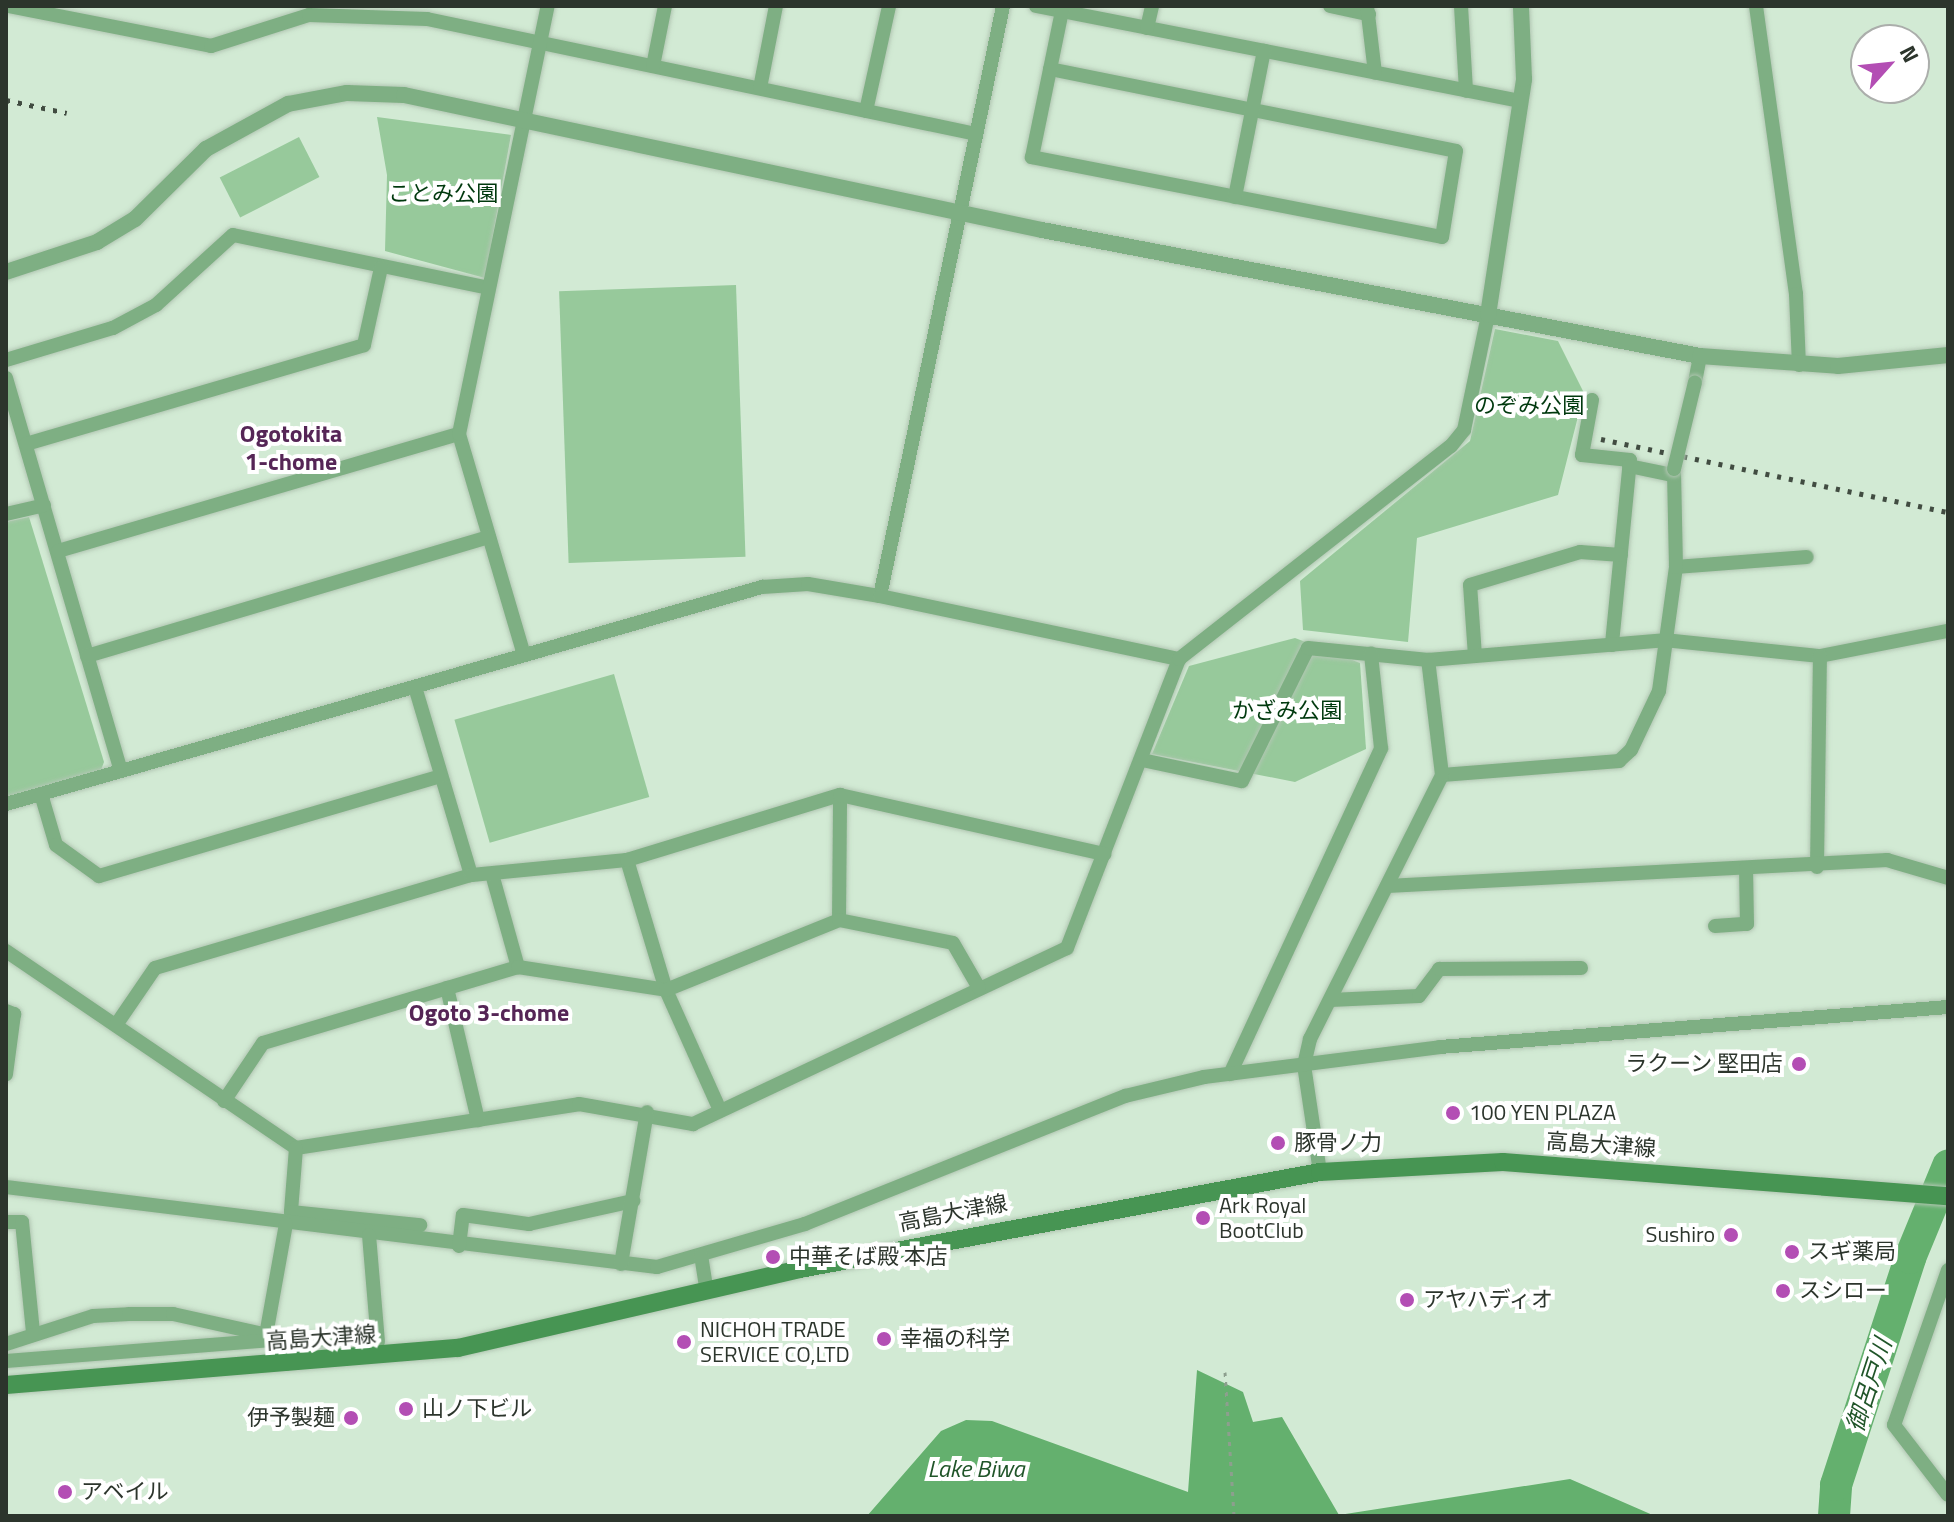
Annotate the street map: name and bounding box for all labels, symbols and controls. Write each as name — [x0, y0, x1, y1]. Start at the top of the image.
north arrow — [1850, 24, 1930, 104]
text: N — [1891, 40, 1928, 69]
park label: ことみ公園 — [388, 181, 498, 207]
park label: のぞみ公園 — [1474, 393, 1584, 419]
district label: Ogotokita 1-chome — [240, 420, 342, 476]
park label: かざみ公園 — [1232, 698, 1342, 724]
district label: Ogoto 3-chome — [409, 999, 569, 1027]
place label: ラクーン 堅田店 — [1624, 1051, 1783, 1077]
marker: ラクーン 堅田店 — [1790, 1055, 1808, 1073]
place label: 100 YEN PLAZA — [1469, 1100, 1616, 1126]
marker: 100 YEN PLAZA — [1444, 1104, 1462, 1122]
street label: 高島大津線 — [1545, 1128, 1657, 1162]
place label: 豚骨ノ力 — [1294, 1130, 1382, 1156]
marker: 豚骨ノ力 — [1269, 1134, 1287, 1152]
street label: 高島大津線 — [896, 1190, 1010, 1236]
place label: Ark Royal BootClub — [1219, 1192, 1306, 1244]
marker: Ark Royal BootClub — [1194, 1209, 1212, 1227]
place label: Sushiro — [1646, 1222, 1715, 1248]
marker: Sushiro — [1722, 1226, 1740, 1244]
place label: スギ薬局 — [1808, 1239, 1896, 1265]
marker: スギ薬局 — [1783, 1243, 1801, 1261]
place label: 中華そば殿 本店 — [789, 1244, 948, 1270]
marker: 中華そば殿 本店 — [764, 1248, 782, 1266]
place label: スシロー — [1799, 1278, 1887, 1304]
marker: スシロー — [1774, 1282, 1792, 1300]
place label: アヤハディオ — [1423, 1287, 1555, 1313]
marker: アヤハディオ — [1398, 1291, 1416, 1309]
place label: NICHOH TRADE SERVICE CO,LTD — [700, 1316, 850, 1368]
street label: 高島大津線 — [265, 1321, 377, 1355]
place label: 幸福の科学 — [900, 1326, 1010, 1352]
marker: 幸福の科学 — [875, 1330, 893, 1348]
marker: NICHOH TRADE SERVICE CO,LTD — [675, 1333, 693, 1351]
water label: 御呂戸川 — [1840, 1335, 1898, 1435]
place label: 山ノ下ビル — [422, 1396, 532, 1422]
marker: 山ノ下ビル — [397, 1400, 415, 1418]
place label: 伊予製麺 — [247, 1405, 335, 1431]
marker: 伊予製麺 — [342, 1409, 360, 1427]
water label: Lake Biwa — [927, 1455, 1025, 1483]
place label: アベイル — [81, 1479, 169, 1505]
marker: アベイル — [56, 1483, 74, 1501]

